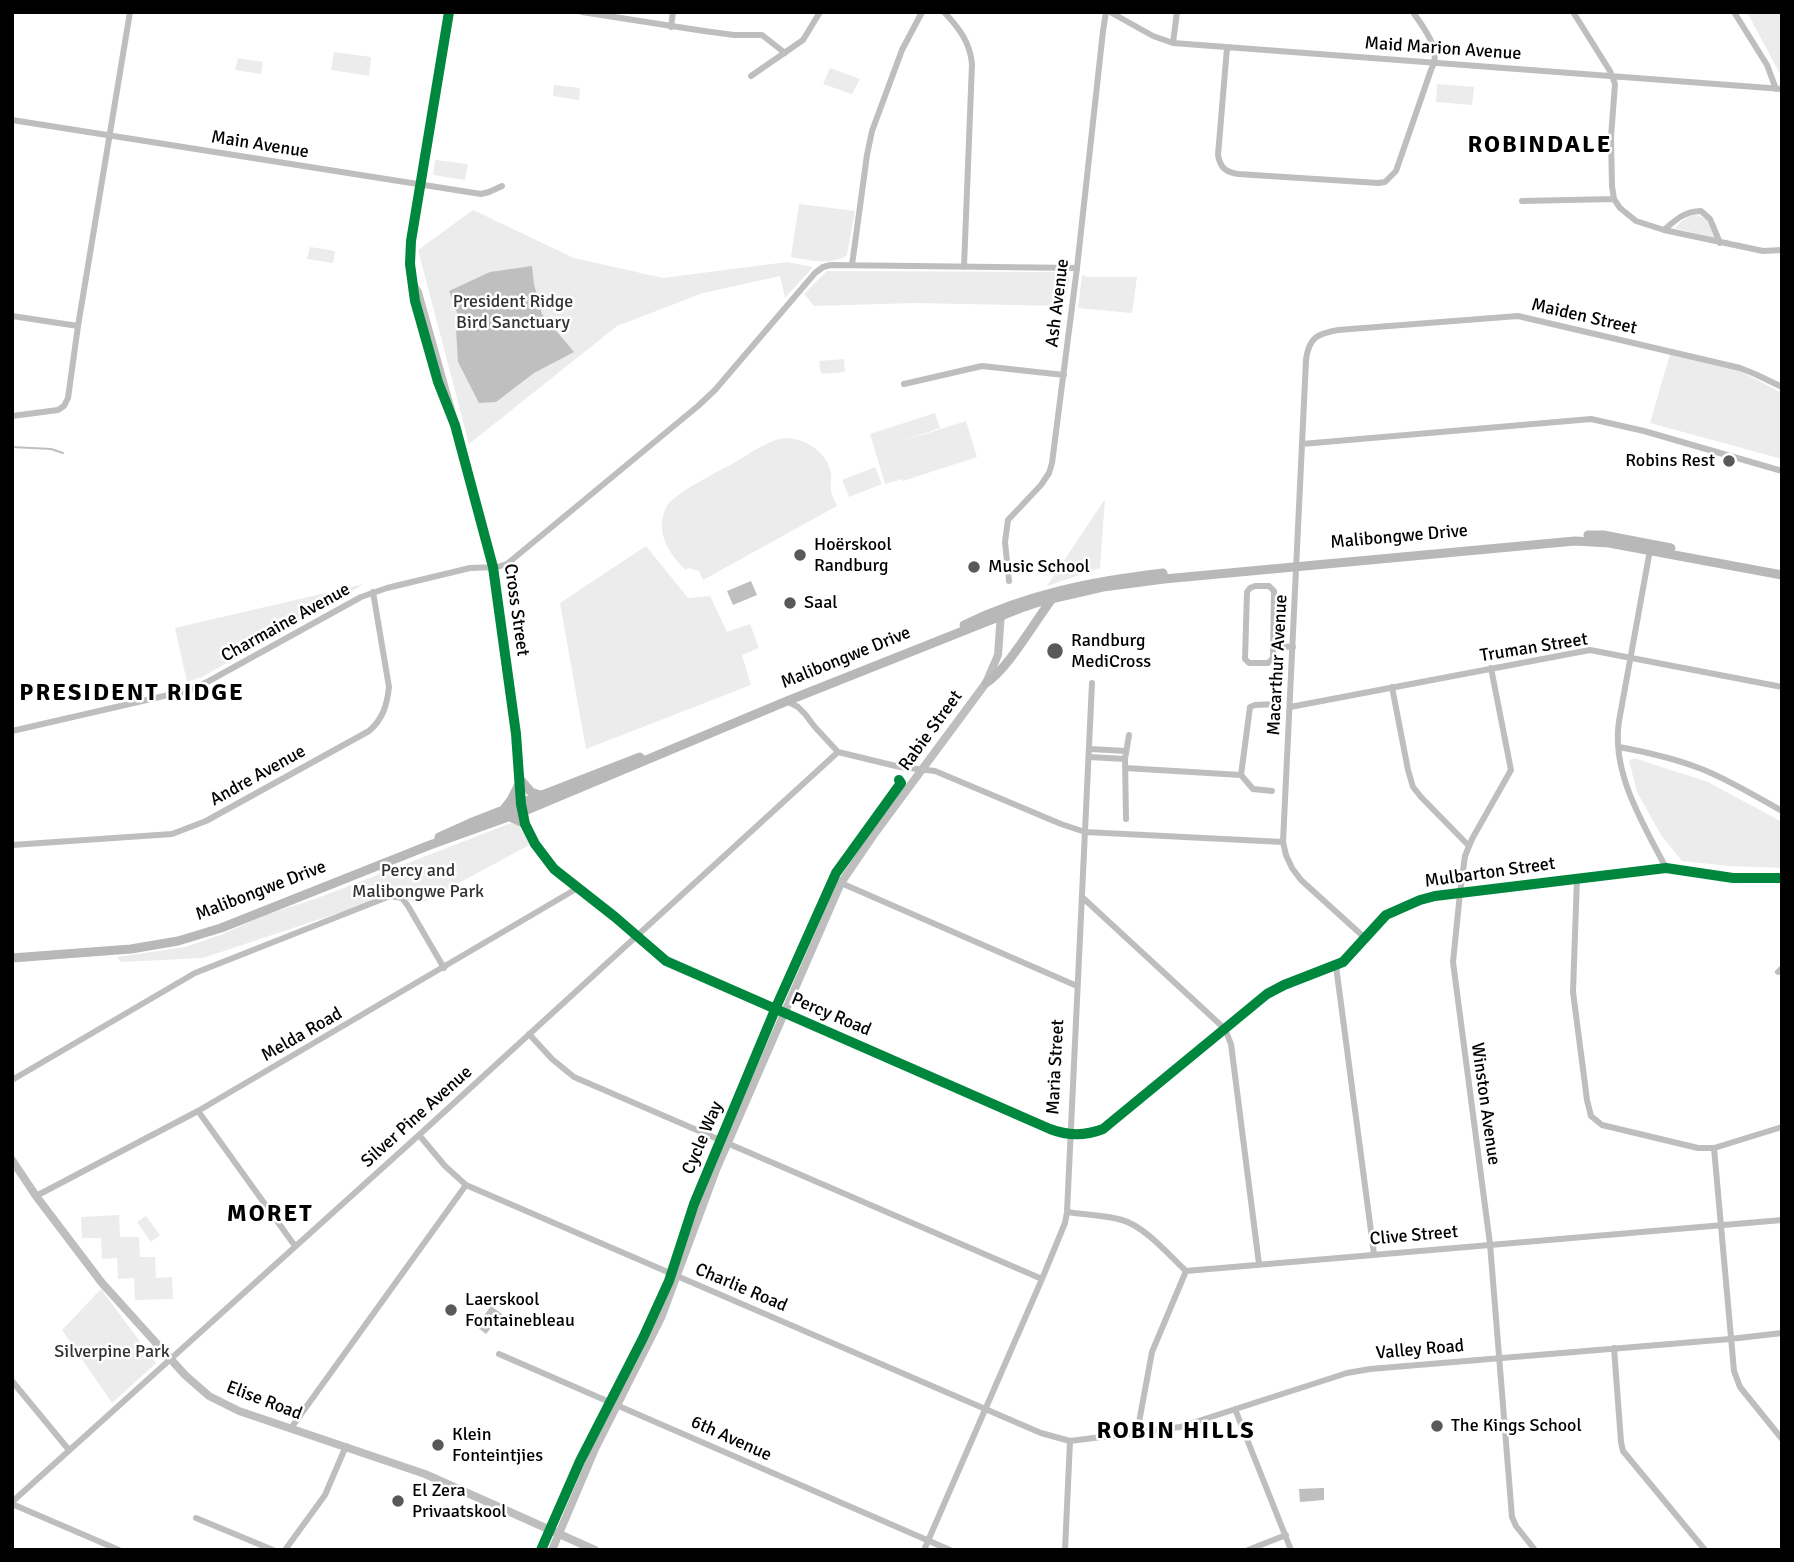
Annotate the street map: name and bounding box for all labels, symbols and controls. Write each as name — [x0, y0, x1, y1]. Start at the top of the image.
street label: Maid Marion Avenue — [1364, 33, 1522, 65]
street label: Main Avenue — [210, 127, 310, 163]
district label: ROBINDALE — [1469, 132, 1611, 160]
street label: Ash Avenue — [1042, 258, 1074, 348]
park label: President Ridge Bird Sanctuary — [453, 291, 573, 334]
street label: Maiden Street — [1529, 294, 1639, 340]
place label: Robins Rest — [1625, 450, 1715, 472]
marker: Robins Rest — [1721, 453, 1737, 469]
street label: Malibongwe Drive — [1329, 520, 1469, 554]
place label: Hoërskool Randburg — [814, 534, 892, 576]
marker: Hoërskool Randburg — [792, 547, 808, 563]
place label: Music School — [988, 556, 1090, 578]
marker: Music School — [966, 559, 982, 575]
street label: Cross Street — [499, 562, 533, 658]
street label: Charmaine Avenue — [218, 579, 354, 667]
place label: Saal — [804, 592, 838, 614]
street label: Macarthur Avenue — [1264, 594, 1292, 736]
marker: Saal — [782, 595, 798, 611]
street label: Malibongwe Drive — [778, 622, 914, 694]
street label: Truman Street — [1479, 629, 1589, 667]
place label: Randburg MediCross — [1071, 630, 1151, 672]
marker: Randburg MediCross — [1045, 641, 1065, 661]
district label: PRESIDENT RIDGE — [21, 680, 243, 708]
street label: Rabie Street — [895, 687, 967, 775]
street label: Andre Avenue — [206, 741, 310, 811]
street label: Mulbarton Street — [1423, 853, 1557, 893]
street label: Malibongwe Drive — [193, 856, 329, 926]
park label: Percy and Malibongwe Park — [352, 860, 484, 903]
street label: Percy Road — [788, 989, 874, 1041]
street label: Melda Road — [258, 1003, 346, 1067]
street label: Maria Street — [1043, 1019, 1069, 1115]
street label: Winston Avenue — [1466, 1041, 1504, 1167]
street label: Silver Pine Avenue — [357, 1062, 477, 1172]
street label: Cycle Way — [678, 1098, 728, 1178]
district label: MORET — [227, 1201, 313, 1229]
street label: Clive Street — [1369, 1221, 1459, 1251]
street label: Charlie Road — [692, 1259, 790, 1317]
place label: Laerskool Fontainebleau — [465, 1289, 575, 1332]
marker: Laerskool Fontainebleau — [443, 1302, 459, 1318]
street label: Valley Road — [1375, 1335, 1465, 1365]
park label: Silverpine Park — [54, 1341, 170, 1363]
street label: Elise Road — [223, 1377, 305, 1425]
street label: 6th Avenue — [687, 1412, 775, 1466]
place label: The Kings School — [1451, 1415, 1582, 1437]
district label: ROBIN HILLS — [1098, 1418, 1254, 1446]
marker: The Kings School — [1429, 1418, 1445, 1434]
place label: Klein Fonteintjies — [452, 1424, 543, 1466]
marker: Klein Fonteintjies — [430, 1437, 446, 1453]
place label: El Zera Privaatskool — [412, 1480, 507, 1522]
marker: El Zera Privaatskool — [390, 1493, 406, 1509]

